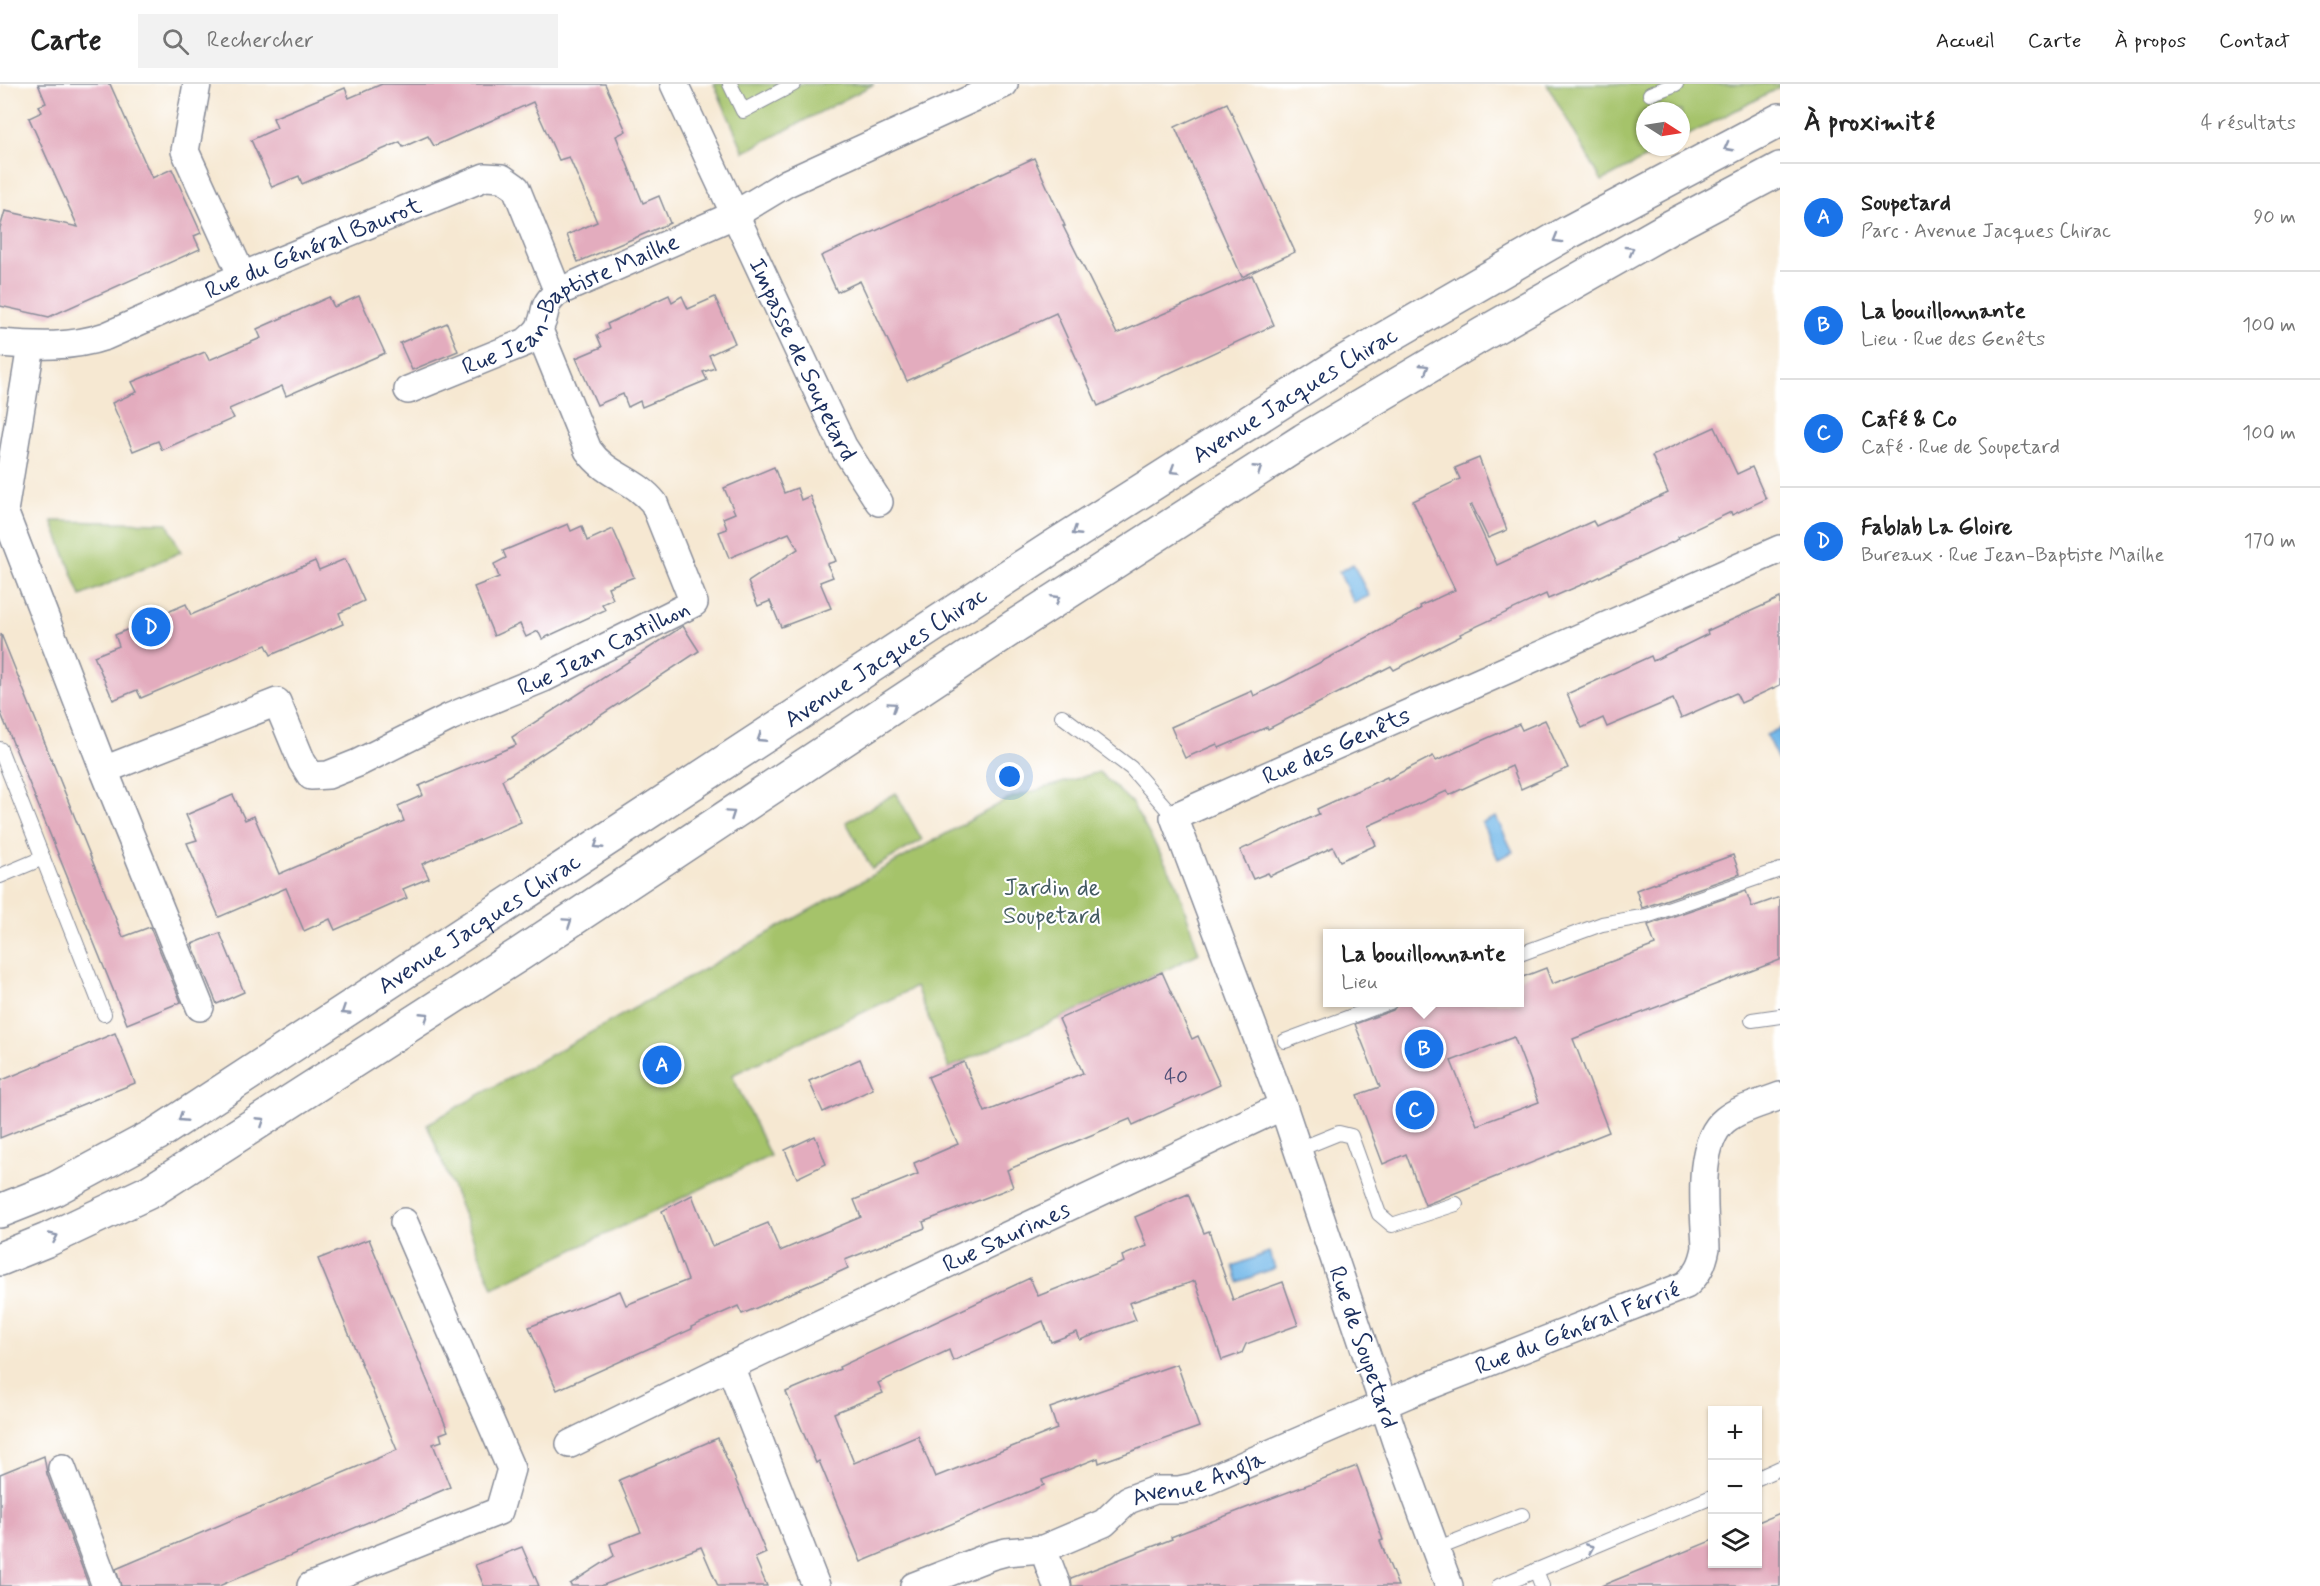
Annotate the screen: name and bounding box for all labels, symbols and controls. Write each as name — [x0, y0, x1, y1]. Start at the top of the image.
search box — [138, 14, 558, 68]
text: Carte — [30, 23, 102, 60]
icon: search — [159, 25, 192, 58]
text: Rechercher — [207, 27, 314, 55]
text: Accueil — [1936, 27, 1995, 55]
text: Carte — [2028, 27, 2082, 55]
text: À propos — [2115, 27, 2186, 55]
text: Contact — [2219, 27, 2290, 55]
north arrow — [1636, 102, 1690, 156]
text: À proximité — [1804, 106, 1935, 140]
text: 4 résultats — [2201, 110, 2296, 137]
one-way arrow — [1724, 140, 1735, 151]
text: Soupetard — [1861, 190, 1951, 218]
street label: Rue du Général Baurot — [200, 191, 426, 307]
text: A — [1817, 204, 1830, 231]
text: 90 m — [2253, 204, 2296, 231]
text: Parc · Avenue Jacques Chirac — [1861, 218, 2111, 245]
street label: Rue Jean-Baptiste Mailhe — [458, 227, 684, 383]
one-way arrow — [1552, 232, 1563, 244]
one-way arrow — [1624, 246, 1634, 257]
street label: Impasse de Soupetard — [741, 254, 863, 468]
text: La bouillonnante — [1861, 298, 2026, 326]
text: B — [1817, 312, 1830, 339]
text: 100 m — [2242, 312, 2296, 339]
street label: Avenue Jacques Chirac — [1187, 320, 1404, 472]
text: Lieu · Rue des Genêts — [1861, 326, 2045, 353]
one-way arrow — [1419, 364, 1429, 375]
text: Café & Co — [1861, 406, 1957, 434]
text: C — [1816, 420, 1831, 447]
text: 100 m — [2242, 420, 2296, 447]
text: Café · Rue de Soupetard — [1861, 434, 2060, 461]
one-way arrow — [1169, 463, 1180, 474]
one-way arrow — [1251, 465, 1262, 476]
text: Fablab La Gloire — [1861, 514, 2012, 542]
one-way arrow — [1072, 524, 1082, 536]
text: D — [1817, 528, 1830, 555]
text: 170 m — [2244, 528, 2296, 555]
text: Bureaux · Rue Jean-Baptiste Mailhe — [1861, 542, 2164, 569]
street label: Avenue Jacques Chirac — [779, 580, 994, 736]
street label: Rue Jean Castilhon — [513, 594, 695, 704]
one-way arrow — [1049, 595, 1060, 606]
pin: D — [132, 604, 170, 650]
street label: Rue des Genêts — [1258, 700, 1416, 793]
one-way arrow — [887, 702, 898, 713]
one-way arrow — [757, 731, 768, 742]
your location — [995, 762, 1024, 791]
one-way arrow — [724, 810, 735, 821]
one-way arrow — [594, 838, 605, 849]
street label: Avenue Jacques Chirac — [372, 847, 587, 1002]
park label: Jardin de Soupetard — [1003, 873, 1101, 932]
one-way arrow — [562, 918, 573, 929]
popup — [1323, 929, 1524, 1007]
text: La bouillonnante — [1341, 941, 1506, 969]
text: Lieu — [1341, 969, 1378, 996]
one-way arrow — [341, 1004, 351, 1016]
one-way arrow — [418, 1012, 429, 1023]
pin: B — [1404, 1026, 1444, 1072]
pin: A — [642, 1042, 682, 1088]
house number: 40 — [1164, 1063, 1188, 1091]
pin: C — [1396, 1088, 1434, 1132]
one-way arrow — [178, 1111, 189, 1122]
one-way arrow — [255, 1117, 265, 1129]
street label: Rue Saurines — [938, 1194, 1076, 1281]
one-way arrow — [48, 1232, 59, 1244]
street label: Rue de Soupetard — [1320, 1262, 1405, 1433]
street label: Rue du Général Férrié — [1471, 1275, 1685, 1383]
map controls — [1708, 1406, 1762, 1568]
button: + — [1708, 1406, 1762, 1460]
street label: Avenue Angla — [1127, 1443, 1271, 1514]
button: − — [1708, 1460, 1762, 1514]
button: layers — [1708, 1514, 1762, 1568]
one-way arrow — [1584, 1543, 1595, 1555]

